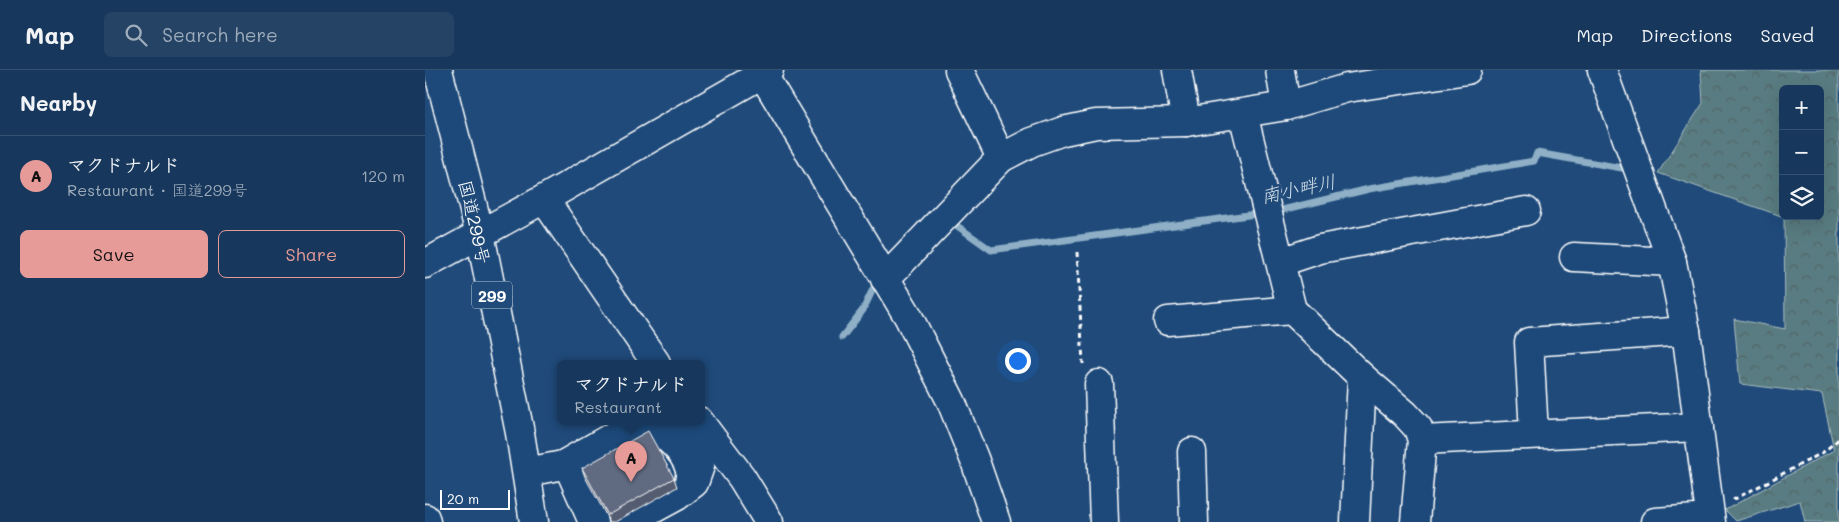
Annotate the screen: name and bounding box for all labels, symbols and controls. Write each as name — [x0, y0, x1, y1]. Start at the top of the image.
search box — [104, 12, 454, 57]
text: Map — [25, 19, 74, 50]
icon: search — [122, 21, 150, 49]
text: Search here — [162, 22, 278, 47]
text: Map — [1576, 23, 1613, 47]
text: Directions — [1641, 23, 1733, 47]
text: Saved — [1761, 23, 1814, 47]
map controls — [1779, 85, 1824, 220]
button: + — [1779, 85, 1824, 130]
text: Nearby — [20, 89, 97, 116]
button: − — [1779, 130, 1824, 175]
text: マクドナルド — [67, 152, 180, 177]
text: A — [30, 165, 42, 186]
text: 120 m — [361, 165, 405, 186]
water label: 南小畔川 — [1258, 168, 1338, 208]
button: layers — [1779, 175, 1824, 220]
street label: 国道299号 — [454, 178, 496, 266]
text: Restaurant · 国道299号 — [67, 179, 248, 200]
button: Save — [20, 230, 208, 278]
button: Share — [218, 230, 405, 278]
road number: 299 — [472, 282, 512, 308]
your location — [1005, 348, 1031, 374]
popup — [557, 360, 705, 425]
text: マクドナルド — [574, 371, 688, 396]
text: Restaurant — [574, 396, 662, 417]
pin: A — [615, 441, 647, 482]
scale bar — [440, 487, 510, 510]
text: 20 m — [447, 489, 479, 508]

